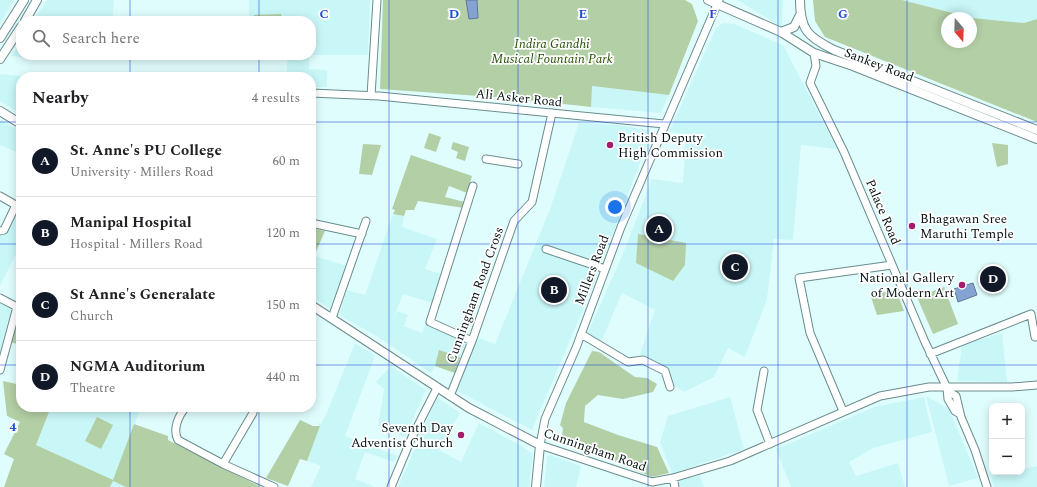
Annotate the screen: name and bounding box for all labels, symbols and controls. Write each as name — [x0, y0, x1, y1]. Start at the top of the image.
text: C — [319, 4, 329, 24]
text: D — [449, 4, 459, 24]
text: E — [579, 4, 588, 24]
text: F — [709, 4, 717, 24]
text: G — [838, 4, 848, 24]
north arrow — [941, 12, 977, 48]
search box — [16, 16, 316, 60]
icon: search — [30, 27, 52, 49]
text: Search here — [62, 27, 140, 50]
park label: Indira Gandhi Musical Fountain Park — [491, 34, 613, 69]
street label: Sankey Road — [841, 43, 917, 87]
street label: Ali Asker Road — [475, 84, 563, 112]
text: Nearby — [32, 85, 88, 111]
text: 4 results — [252, 88, 300, 108]
place label: British Deputy High Commission — [618, 128, 723, 163]
text: St. Anne's PU College — [70, 139, 222, 162]
marker: British Deputy High Commission — [605, 140, 615, 150]
text: A — [40, 151, 50, 171]
text: 60 m — [273, 151, 300, 171]
text: University · Millers Road — [70, 162, 214, 182]
street label: Palace Road — [860, 176, 906, 248]
your location — [605, 197, 625, 217]
place label: Bhagawan Sree Maruthi Temple — [920, 209, 1014, 244]
text: Manipal Hospital — [70, 211, 192, 234]
pin: A — [646, 214, 672, 244]
marker: Bhagawan Sree Maruthi Temple — [907, 221, 917, 231]
text: B — [40, 223, 50, 243]
text: 120 m — [266, 223, 300, 243]
street label: Cunningham Road Cross — [441, 224, 509, 366]
street label: Millers Road — [569, 232, 615, 308]
text: Hospital · Millers Road — [70, 234, 203, 254]
pin: C — [722, 252, 748, 282]
pin: D — [980, 264, 1006, 294]
place label: National Gallery of Modern Art — [859, 268, 955, 303]
pin: B — [541, 275, 567, 305]
marker: National Gallery of Modern Art — [957, 280, 967, 290]
text: St Anne's Generalate — [70, 283, 215, 306]
text: C — [40, 295, 50, 315]
text: 150 m — [266, 295, 300, 315]
text: Church — [70, 306, 113, 326]
text: NGMA Auditorium — [70, 355, 205, 378]
text: D — [40, 367, 50, 387]
text: 440 m — [266, 367, 300, 387]
text: Theatre — [70, 378, 115, 398]
map controls — [989, 403, 1025, 475]
button: + — [989, 403, 1025, 439]
text: 4 — [9, 417, 17, 437]
place label: Seventh Day Adventist Church — [351, 418, 454, 453]
street label: Cunningham Road — [541, 423, 649, 477]
marker: Seventh Day Adventist Church — [456, 430, 466, 440]
button: − — [989, 439, 1025, 475]

